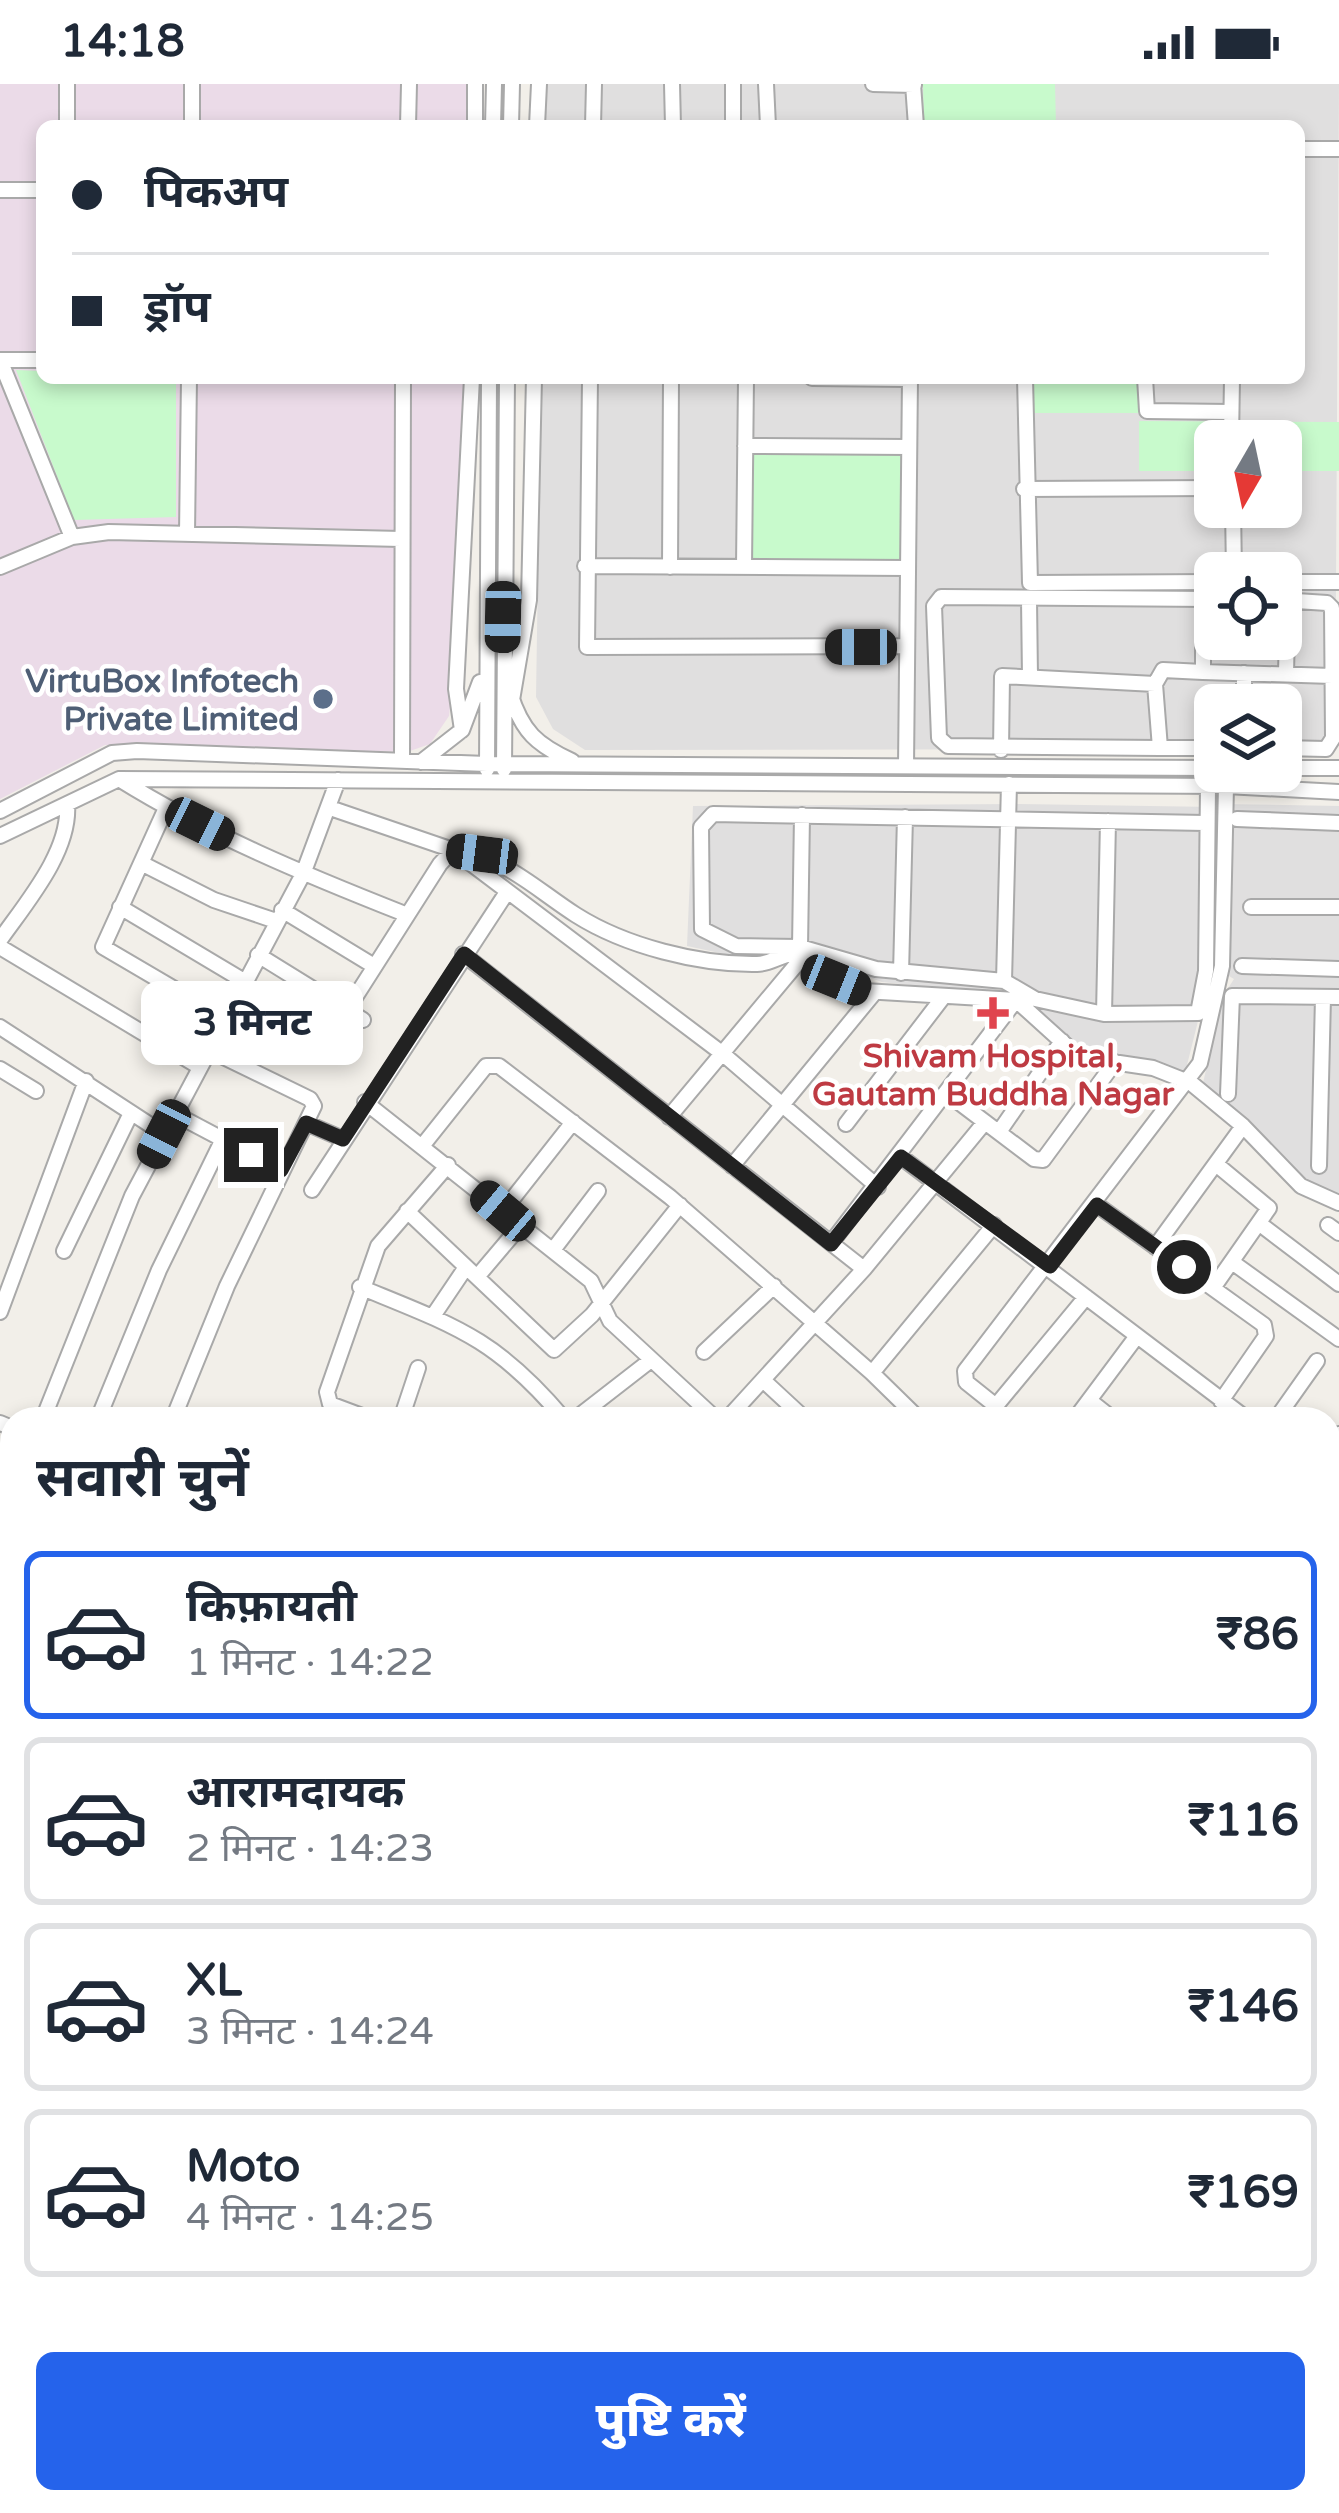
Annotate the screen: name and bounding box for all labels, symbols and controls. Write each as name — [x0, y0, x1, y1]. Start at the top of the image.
text: 14:18 — [60, 15, 185, 69]
text: पिकअप — [144, 166, 288, 220]
text: ड्रॉप — [144, 281, 211, 335]
north arrow — [1194, 420, 1302, 528]
map controls — [1194, 420, 1302, 792]
button: locate — [1194, 552, 1302, 660]
car — [484, 581, 522, 653]
car — [825, 629, 897, 665]
place label: VirtuBox Infotech Private Limited — [25, 662, 299, 739]
button: layers — [1194, 684, 1302, 792]
marker: VirtuBox Infotech Private Limited — [310, 686, 336, 712]
car — [160, 792, 240, 856]
car — [444, 832, 520, 876]
car — [796, 950, 876, 1010]
callout: 3 मिनट — [140, 981, 362, 1065]
marker: Shivam Hospital, Gautam Buddha Nagar — [977, 997, 1009, 1029]
text: 3 मिनट — [193, 999, 311, 1046]
place label: Shivam Hospital, Gautam Buddha Nagar — [812, 1037, 1174, 1114]
car — [132, 1094, 196, 1174]
route end — [224, 1128, 278, 1182]
car — [464, 1174, 542, 1248]
route start — [1157, 1240, 1211, 1294]
text: सवारी चुनें — [36, 1446, 249, 1511]
text: किफ़ायती — [186, 1580, 357, 1634]
icon: car — [42, 1581, 150, 1689]
text: ₹86 — [1216, 1608, 1299, 1662]
text: 1 मिनट · 14:22 — [186, 1639, 434, 1686]
text: आरामदायक — [186, 1766, 404, 1820]
icon: car — [42, 1767, 150, 1875]
text: ₹116 — [1188, 1794, 1299, 1848]
text: 2 मिनट · 14:23 — [186, 1825, 434, 1872]
icon: car — [42, 1953, 150, 2061]
text: XL — [186, 1954, 242, 2008]
text: ₹146 — [1188, 1980, 1299, 2034]
text: 3 मिनट · 14:24 — [186, 2008, 434, 2055]
icon: car — [42, 2139, 150, 2247]
text: Moto — [186, 2140, 300, 2194]
text: ₹169 — [1188, 2166, 1299, 2220]
text: 4 मिनट · 14:25 — [186, 2194, 434, 2241]
button: पुष्टि करें — [36, 2352, 1305, 2490]

